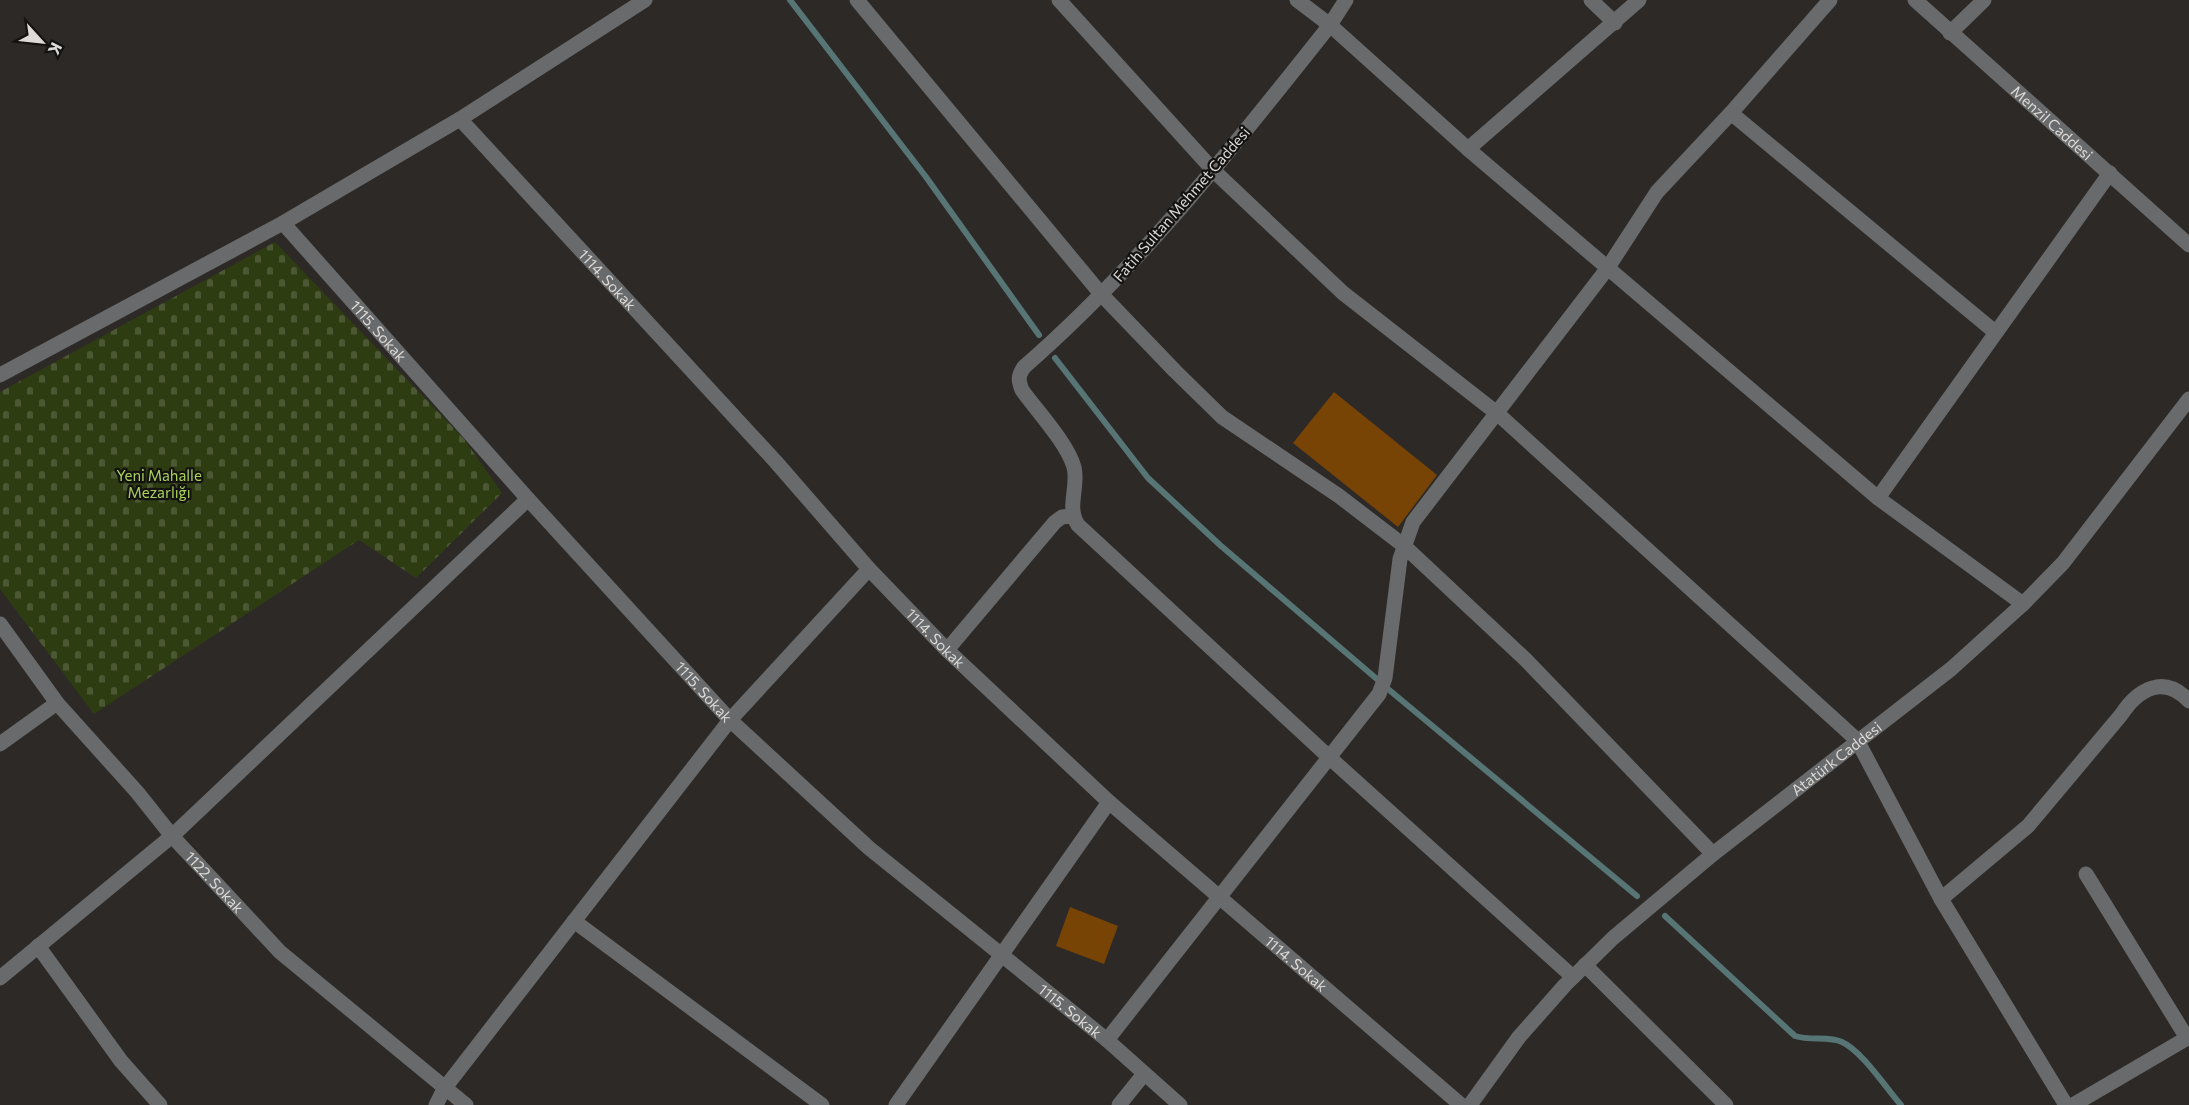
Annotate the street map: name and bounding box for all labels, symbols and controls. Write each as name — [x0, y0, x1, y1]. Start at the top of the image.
north arrow — [12, 12, 72, 72]
text: K — [45, 40, 67, 58]
street label: Menzil Caddesi — [2008, 82, 2097, 164]
street label: Fatih Sultan Mehmet Caddesi — [1109, 123, 1253, 285]
street label: 1114. Sokak — [575, 245, 640, 314]
street label: 1115. Sokak — [347, 296, 411, 365]
park label: Yeni Mahalle Mezarlığı — [116, 466, 202, 501]
street label: 1114. Sokak — [902, 604, 969, 671]
street label: 1115. Sokak — [672, 658, 736, 726]
street label: Atatürk Caddesi — [1787, 718, 1885, 799]
street label: 1122. Sokak — [182, 847, 248, 917]
street label: 1114. Sokak — [1262, 932, 1331, 995]
street label: 1115. Sokak — [1035, 980, 1105, 1041]

